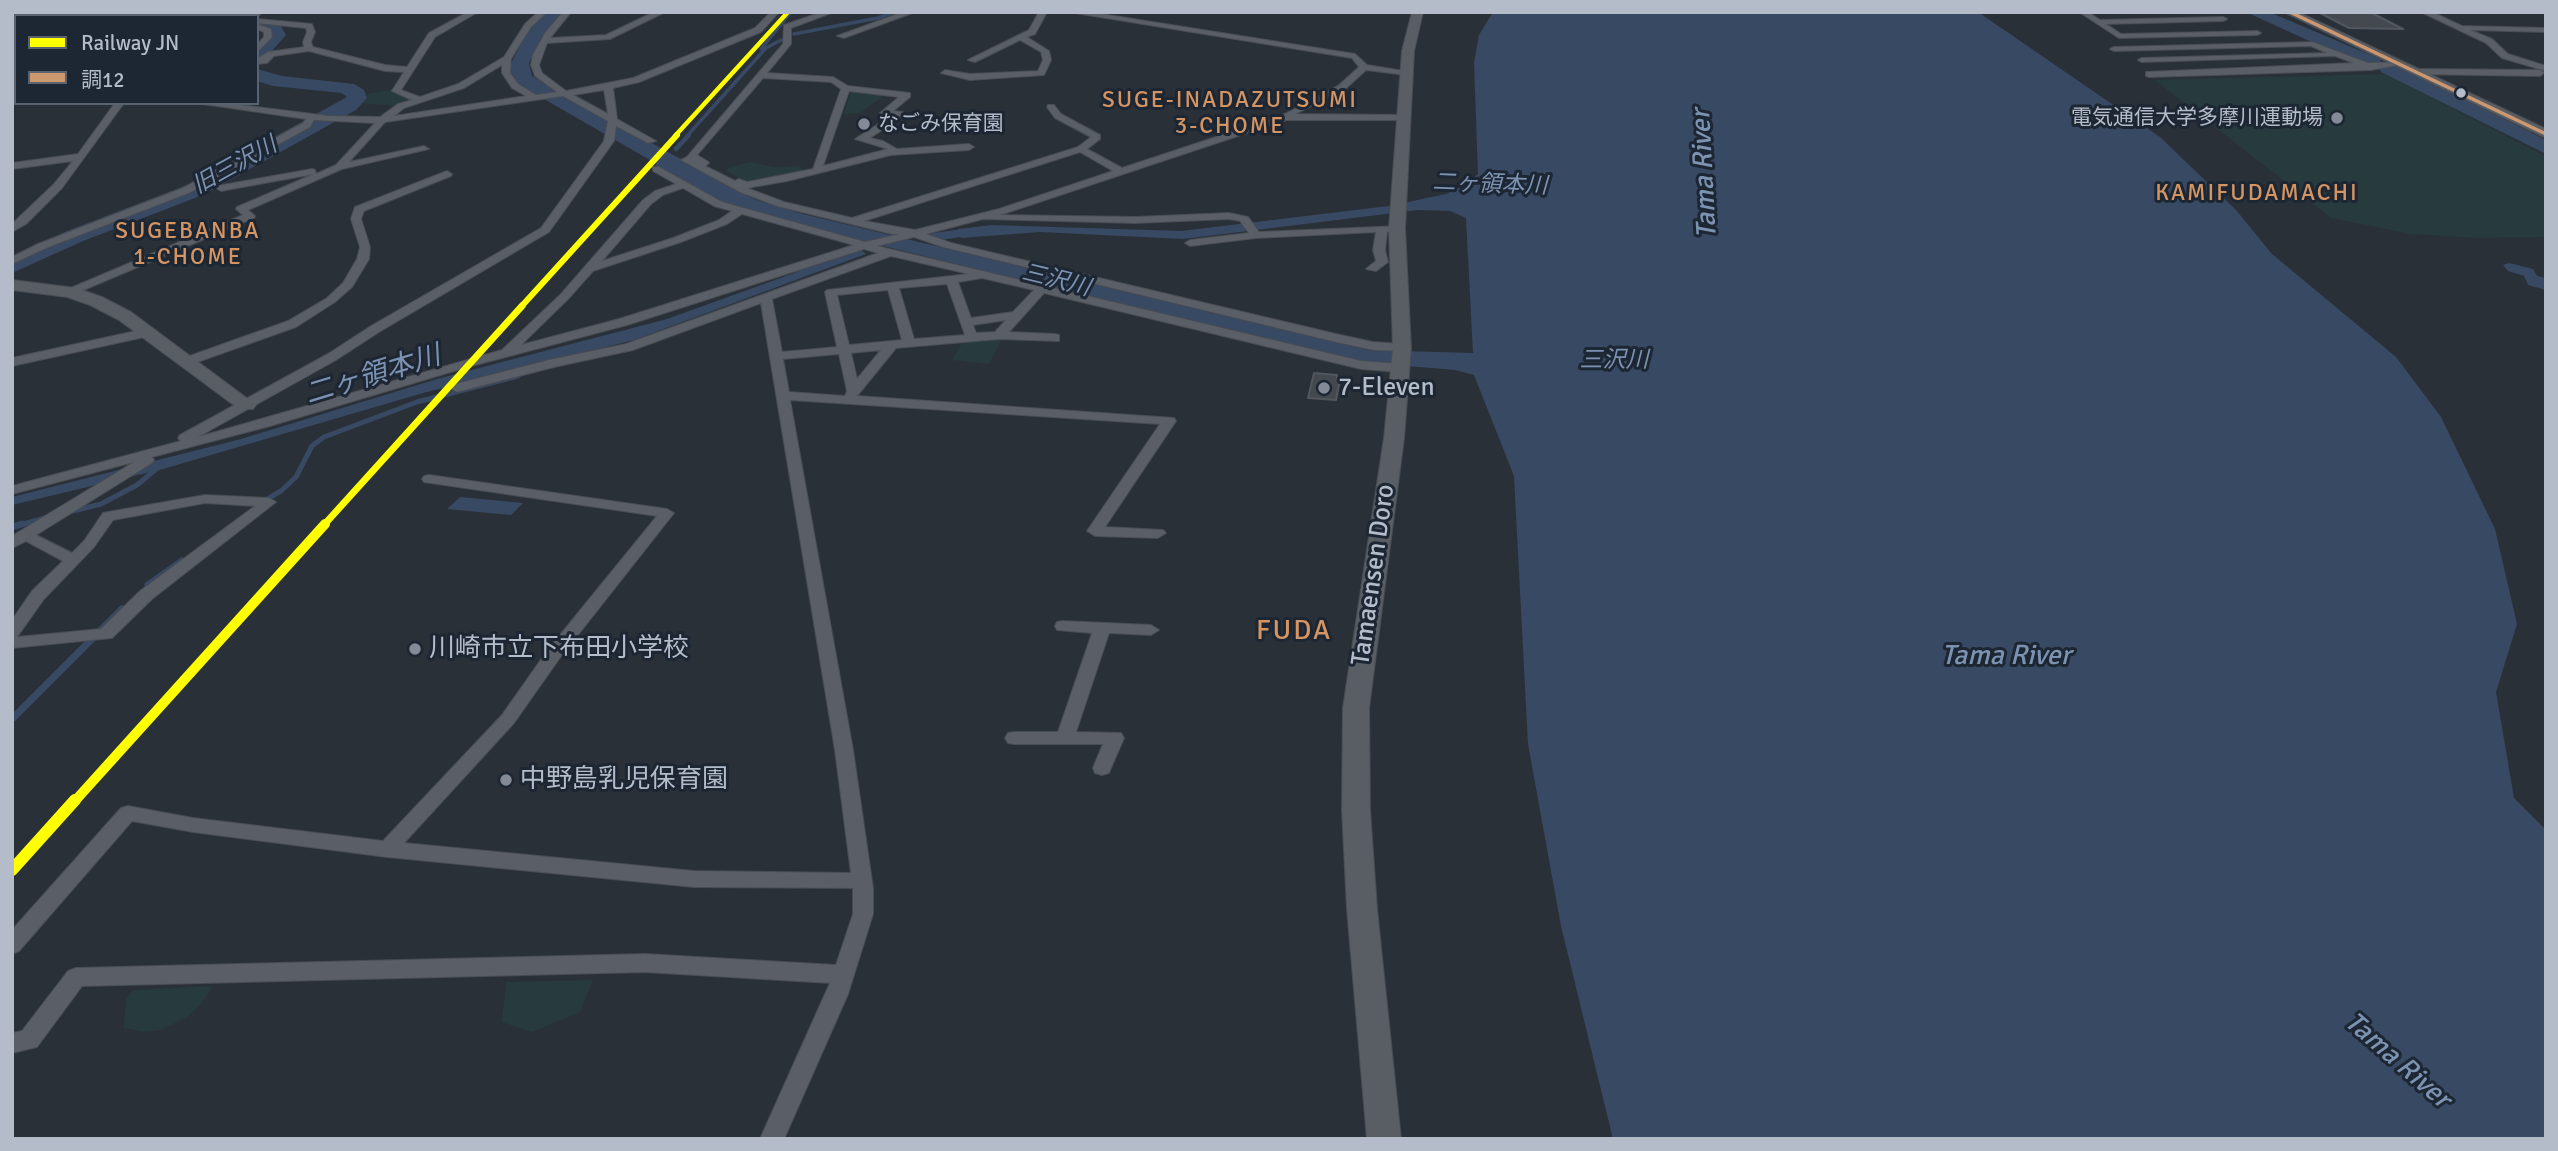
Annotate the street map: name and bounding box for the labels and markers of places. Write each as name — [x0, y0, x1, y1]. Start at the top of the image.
unlabelled marker — [2454, 86, 2468, 100]
place label: 電気通信大学多摩川運動場 — [2071, 105, 2323, 131]
marker: 電気通信大学多摩川運動場 — [2329, 110, 2345, 126]
place label: なごみ保育園 — [878, 111, 1004, 137]
marker: なごみ保育園 — [856, 116, 872, 132]
place label: 7-Eleven — [1338, 372, 1435, 404]
marker: 7-Eleven — [1316, 380, 1332, 396]
place label: 川崎市立下布田小学校 — [429, 633, 689, 665]
marker: 川崎市立下布田小学校 — [407, 641, 423, 657]
place label: 中野島乳児保育園 — [520, 764, 728, 796]
marker: 中野島乳児保育園 — [498, 772, 514, 788]

